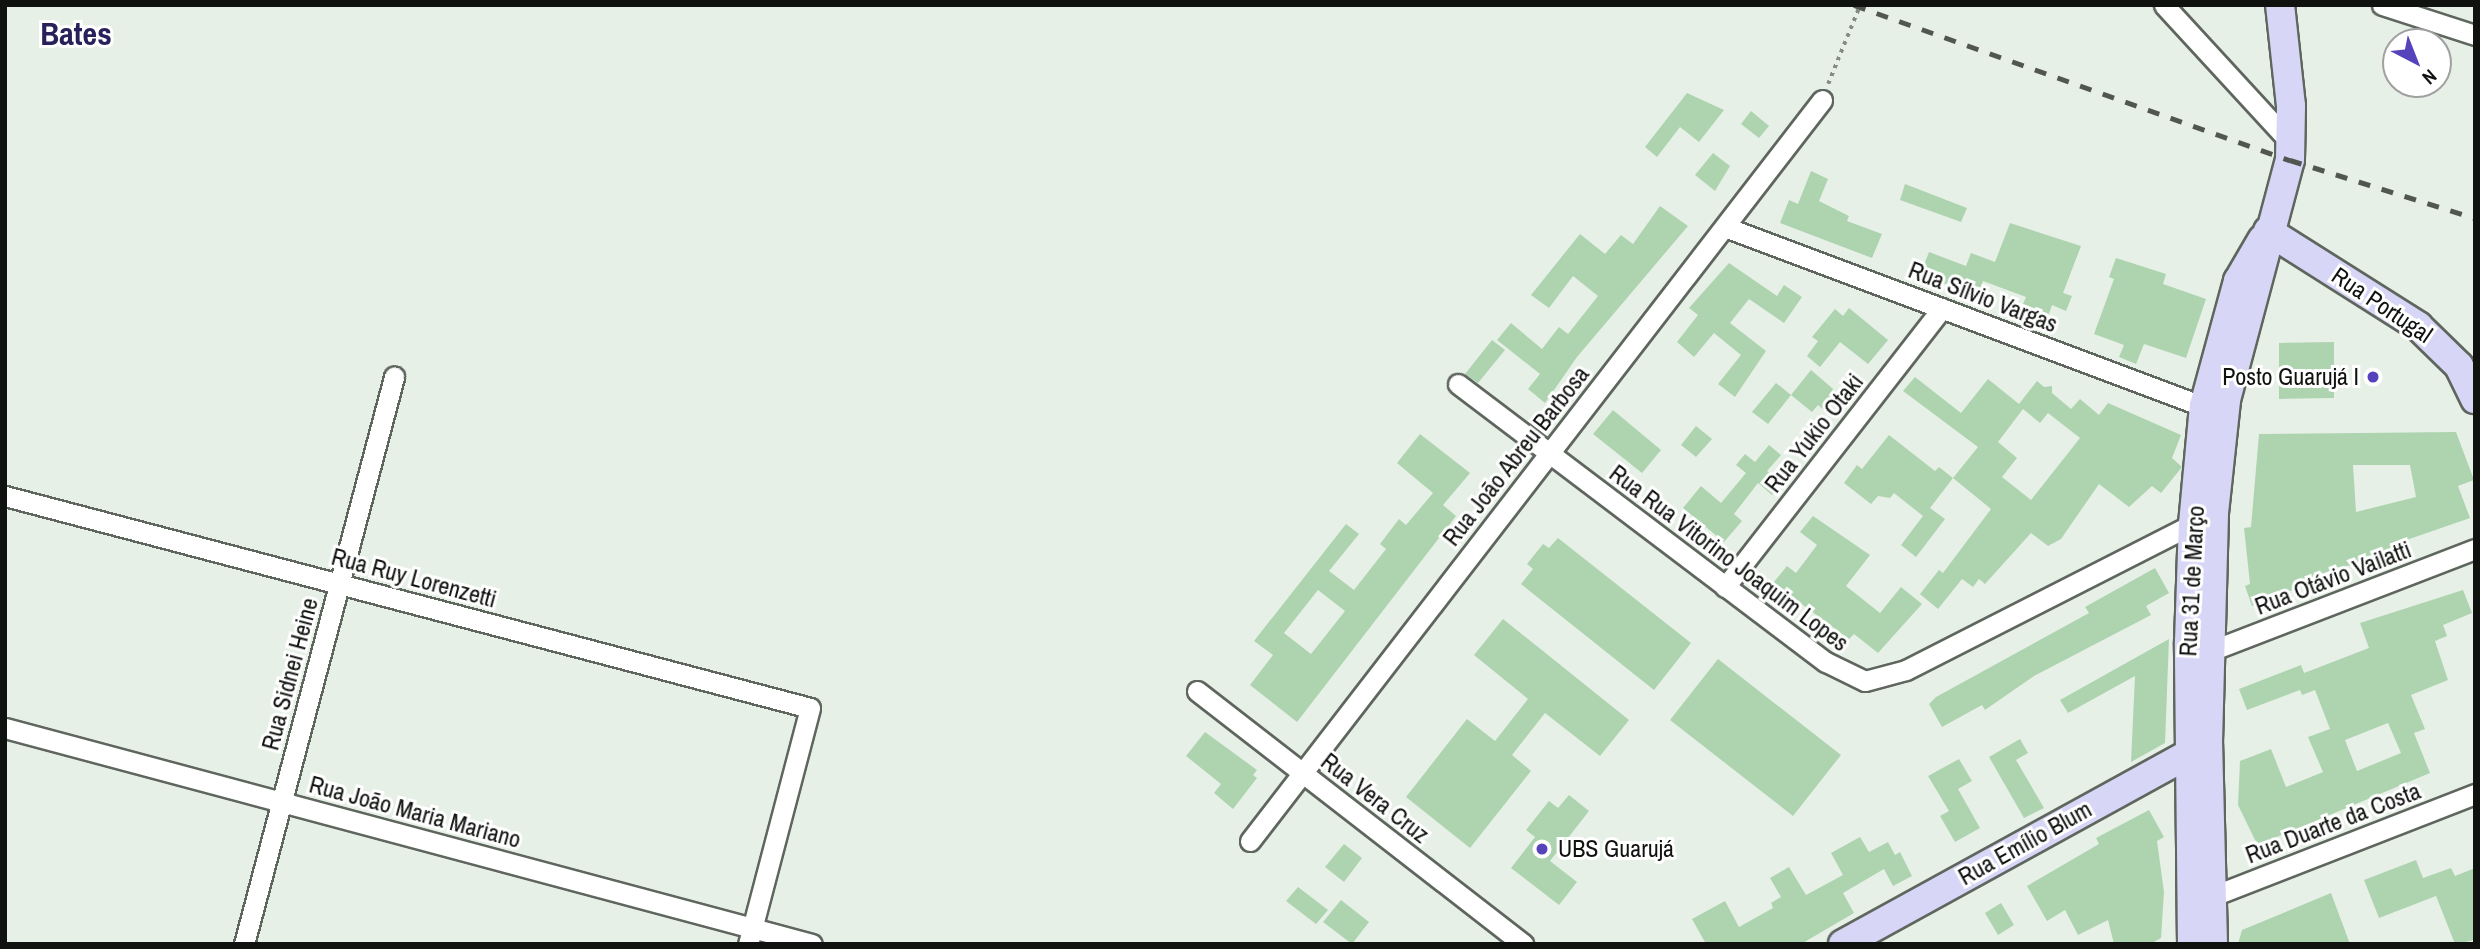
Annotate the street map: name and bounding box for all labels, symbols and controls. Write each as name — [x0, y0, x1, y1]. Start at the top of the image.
district label: Bates — [40, 15, 112, 53]
north arrow — [2382, 28, 2452, 98]
text: N — [2417, 64, 2443, 91]
street label: Rua Sílvio Vargas — [1904, 255, 2062, 339]
street label: Rua Portugal — [2326, 261, 2438, 349]
street label: Rua João Abreu Barbosa — [1437, 360, 1595, 552]
place label: Posto Guarujá I — [2222, 363, 2359, 391]
street label: Rua Yukio Otaki — [1759, 368, 1869, 498]
marker: Posto Guarujá I — [2365, 369, 2381, 385]
street label: Rua Rua Vitorino Joaquim Lopes — [1604, 459, 1854, 657]
street label: Rua 31 de Março — [2174, 505, 2210, 657]
street label: Rua Otávio Vailatti — [2251, 535, 2415, 621]
street label: Rua Ruy Lorenzetti — [328, 542, 500, 614]
street label: Rua Sidnei Heine — [256, 595, 324, 753]
street label: Rua Vera Cruz — [1315, 747, 1435, 849]
street label: Rua João Maria Mariano — [306, 770, 524, 854]
street label: Rua Duarte da Costa — [2242, 776, 2424, 870]
street label: Rua Emílio Blum — [1953, 795, 2097, 891]
place label: UBS Guarujá — [1558, 835, 1674, 863]
marker: UBS Guarujá — [1532, 839, 1552, 859]

